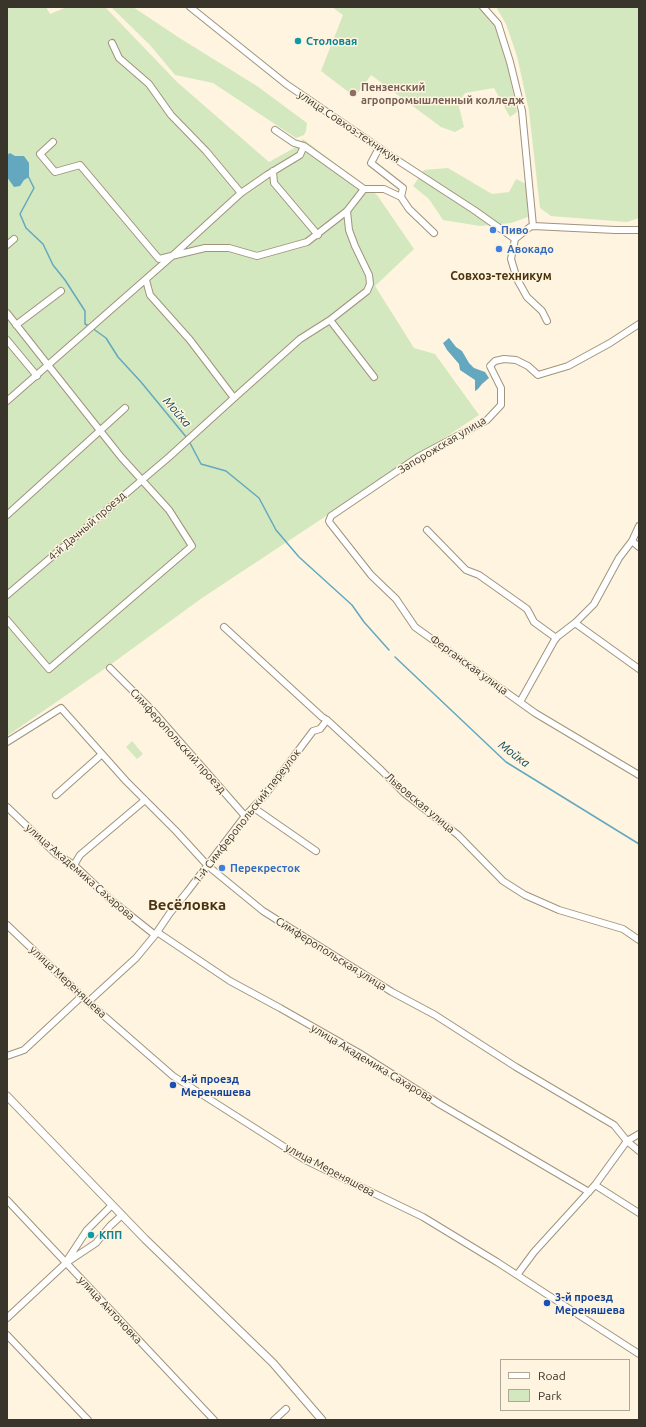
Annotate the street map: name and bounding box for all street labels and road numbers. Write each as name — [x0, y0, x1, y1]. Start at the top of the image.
street label: улица Совхоз-техникум — [295, 88, 403, 166]
street label: Запорожская улица — [396, 414, 488, 476]
street label: 4-й Дачный проезд — [46, 489, 128, 563]
street label: Ферганская улица — [427, 632, 511, 698]
street label: Симферопольский проезд — [127, 686, 229, 796]
street label: 1-й Симферопольский переулок — [190, 746, 304, 886]
street label: Львовская улица — [382, 770, 458, 836]
street label: улица Академика Сахарова — [23, 821, 137, 923]
street label: Симферопольская улица — [273, 914, 389, 994]
street label: улица Мереняшева — [27, 943, 109, 1021]
street label: улица Академика Сахарова — [309, 1021, 435, 1105]
street label: улица Мереняшева — [283, 1141, 377, 1199]
street label: улица Антоновка — [75, 1273, 145, 1347]

